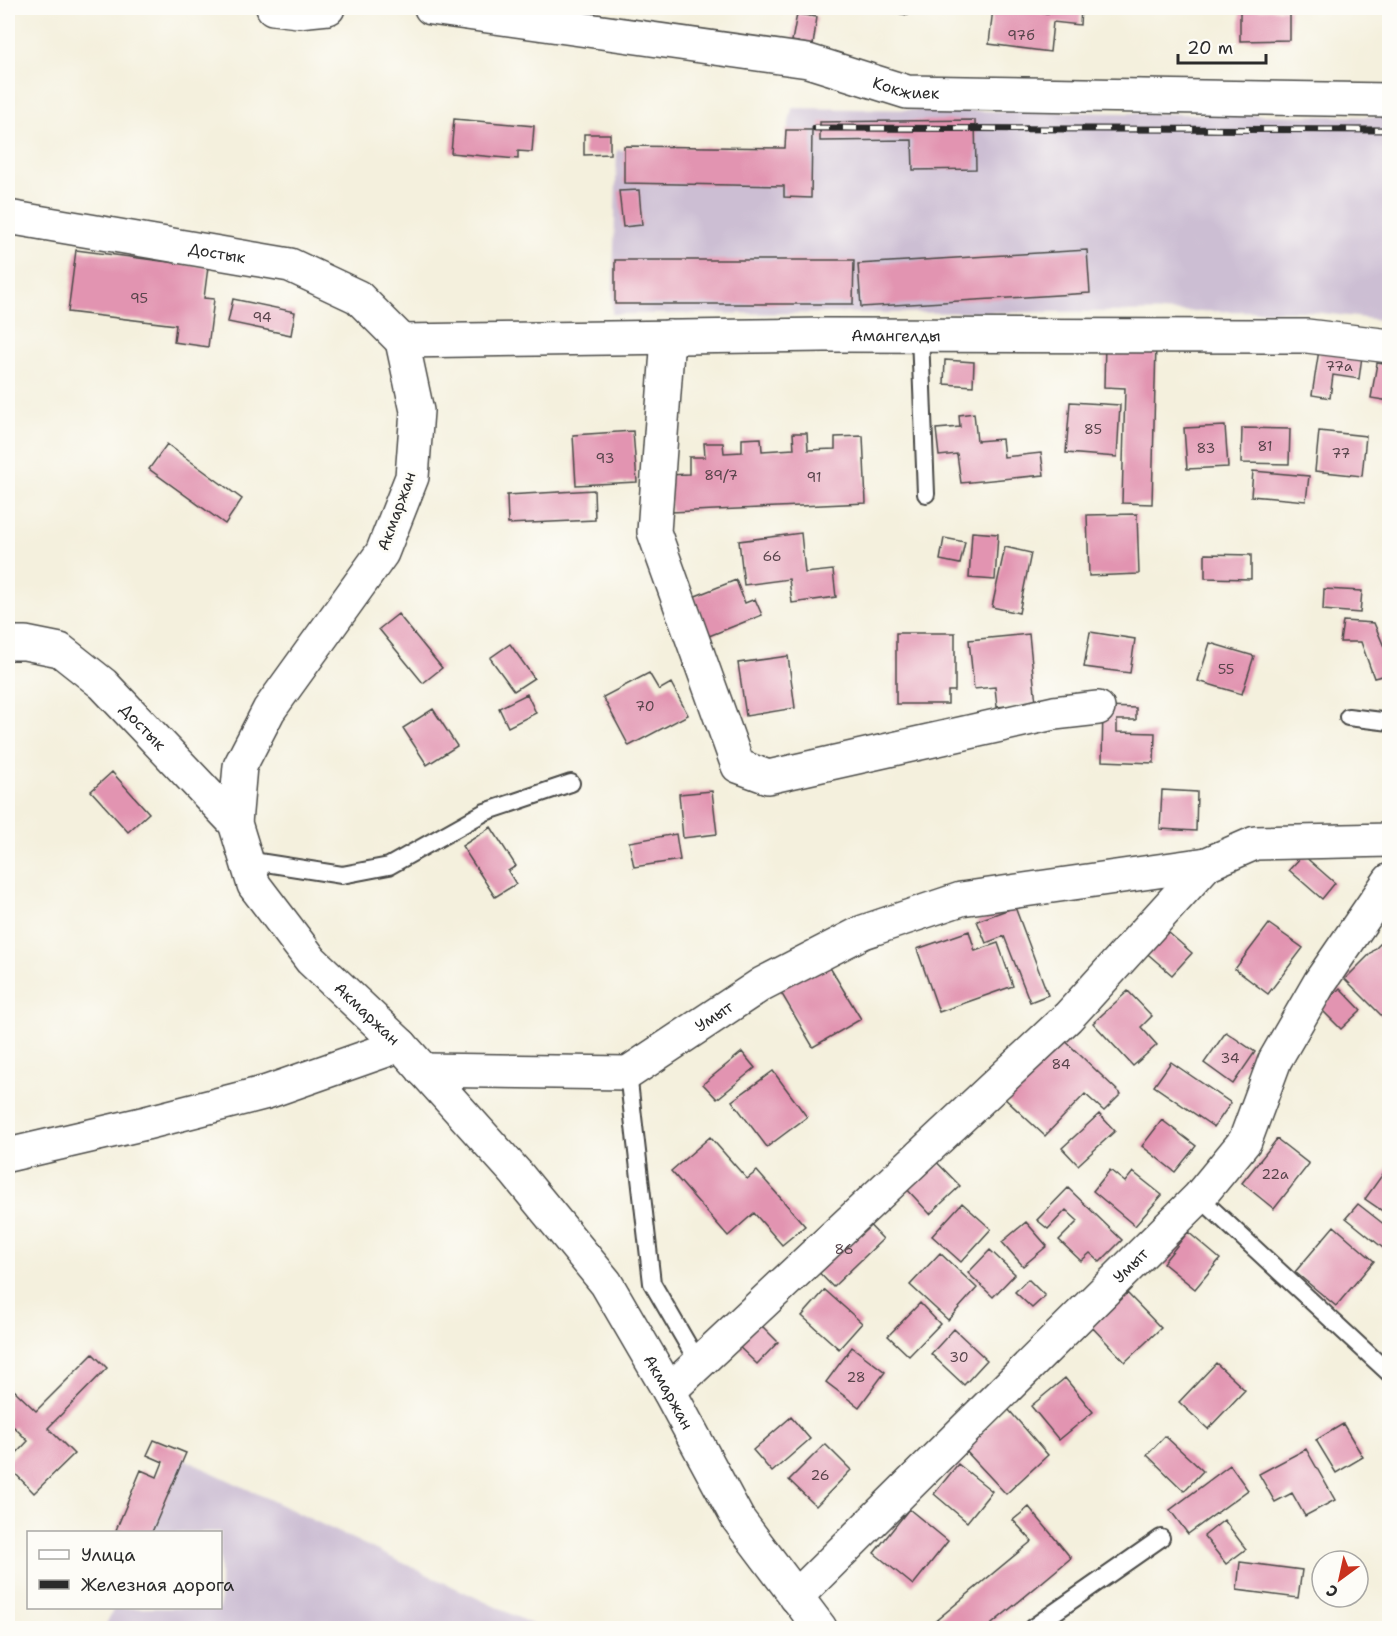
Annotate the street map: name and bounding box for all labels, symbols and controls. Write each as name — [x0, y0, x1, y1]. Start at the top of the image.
house number: 97б — [1007, 26, 1035, 44]
scale bar — [1178, 27, 1266, 65]
text: 20 m — [1187, 36, 1233, 60]
street label: Кокжиек — [870, 72, 940, 104]
street label: Достык — [187, 238, 248, 268]
house number: 95 — [130, 289, 148, 307]
house number: 94 — [252, 308, 272, 326]
street label: Амангелды — [851, 325, 941, 346]
house number: 77а — [1325, 357, 1353, 375]
house number: 85 — [1084, 420, 1102, 438]
house number: 81 — [1257, 437, 1273, 455]
house number: 83 — [1197, 439, 1215, 457]
house number: 77 — [1332, 444, 1350, 462]
house number: 93 — [596, 449, 614, 467]
house number: 89/7 — [704, 466, 738, 484]
house number: 91 — [806, 468, 822, 486]
street label: Акмаржан — [372, 469, 420, 554]
house number: 66 — [762, 547, 782, 565]
house number: 55 — [1218, 660, 1234, 678]
house number: 70 — [635, 697, 655, 715]
street label: Достык — [115, 699, 171, 755]
street label: Акмаржан — [330, 978, 404, 1050]
street label: Умыт — [691, 996, 738, 1037]
house number: 34 — [1220, 1049, 1240, 1067]
house number: 84 — [1051, 1055, 1071, 1073]
house number: 22а — [1261, 1165, 1289, 1183]
house number: 86 — [834, 1240, 854, 1258]
street label: Умыт — [1109, 1243, 1153, 1288]
house number: 30 — [949, 1348, 969, 1366]
street label: Акмаржан — [639, 1351, 698, 1433]
house number: 28 — [846, 1368, 866, 1386]
house number: 26 — [811, 1466, 830, 1484]
legend — [27, 1531, 222, 1609]
text: Улица — [81, 1543, 135, 1567]
north arrow — [1310, 1549, 1370, 1609]
text: Железная дорога — [81, 1573, 234, 1597]
text: С — [1322, 1580, 1342, 1603]

